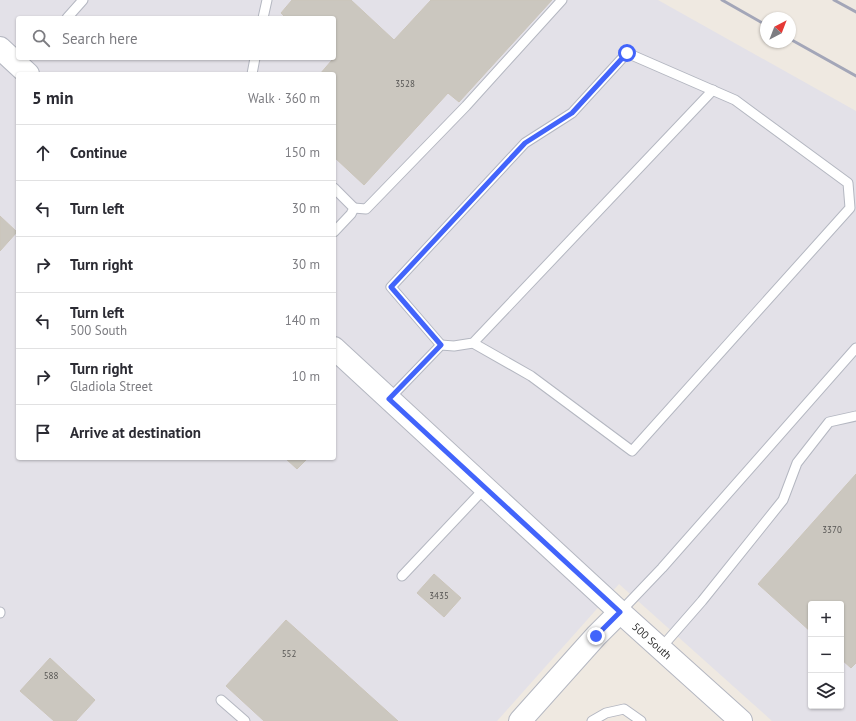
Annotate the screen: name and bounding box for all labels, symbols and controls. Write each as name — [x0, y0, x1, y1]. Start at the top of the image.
north arrow — [760, 12, 796, 48]
search box — [16, 16, 336, 60]
icon: search — [30, 27, 52, 49]
text: Search here — [62, 29, 138, 48]
route start — [618, 44, 636, 62]
house number: 3528 — [395, 78, 415, 89]
text: 5 min — [32, 87, 73, 109]
text: Walk · 360 m — [248, 90, 320, 107]
icon: ahead — [32, 142, 54, 164]
text: Continue — [70, 143, 127, 162]
text: 150 m — [285, 144, 320, 161]
icon: left — [32, 198, 54, 220]
text: Turn left — [70, 199, 124, 218]
text: 30 m — [292, 200, 320, 217]
icon: right — [32, 254, 54, 276]
text: Turn right — [70, 255, 133, 274]
text: 30 m — [292, 256, 320, 273]
text: Turn left — [70, 303, 124, 322]
icon: left — [32, 310, 54, 332]
text: 140 m — [285, 312, 320, 329]
text: 500 South — [70, 322, 127, 339]
text: Turn right — [70, 359, 133, 378]
icon: right — [32, 366, 54, 388]
text: 10 m — [292, 368, 320, 385]
text: Gladiola Street — [70, 378, 153, 395]
icon: arrive — [32, 422, 54, 444]
text: Arrive at destination — [70, 423, 201, 442]
house number: 3370 — [822, 524, 842, 535]
house number: 3435 — [429, 590, 449, 601]
map controls — [808, 601, 844, 709]
button: + — [808, 601, 844, 637]
street label: 500 South — [629, 620, 675, 662]
route end — [587, 627, 605, 645]
button: − — [808, 637, 844, 673]
house number: 552 — [282, 648, 296, 659]
house number: 588 — [44, 670, 58, 681]
button: layers — [808, 673, 844, 709]

